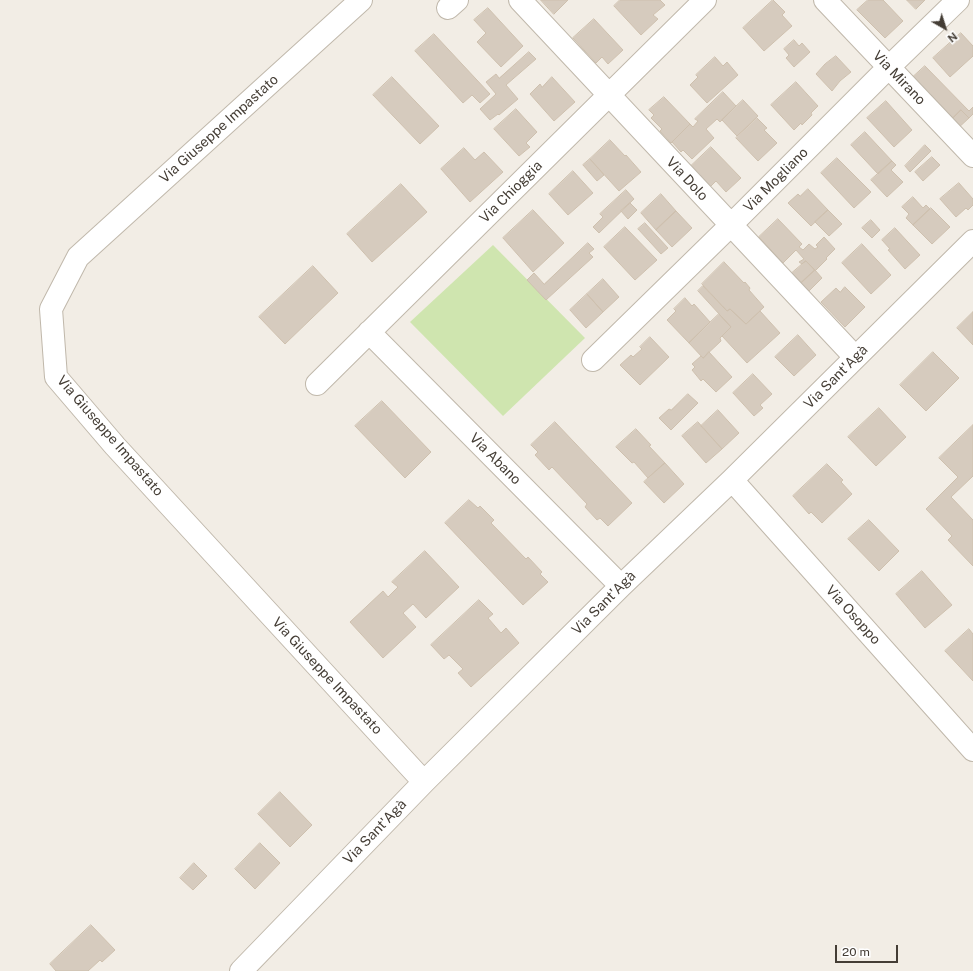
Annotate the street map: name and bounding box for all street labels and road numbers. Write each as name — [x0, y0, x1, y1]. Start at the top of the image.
street label: Via Mirano — [869, 47, 929, 109]
street label: Via Giuseppe Impastato — [156, 71, 282, 187]
street label: Via Mogliano — [740, 144, 812, 216]
street label: Via Dolo — [663, 154, 711, 204]
street label: Via Chioggia — [476, 157, 546, 227]
street label: Via Sant'Agà — [801, 342, 871, 412]
street label: Via Giuseppe Impastato — [53, 372, 167, 500]
street label: Via Abano — [466, 430, 524, 488]
street label: Via Sant'Agà — [569, 568, 639, 638]
street label: Via Osoppo — [822, 582, 884, 648]
street label: Via Giuseppe Impastato — [268, 614, 386, 738]
street label: Via Sant'Agà — [340, 796, 410, 868]

